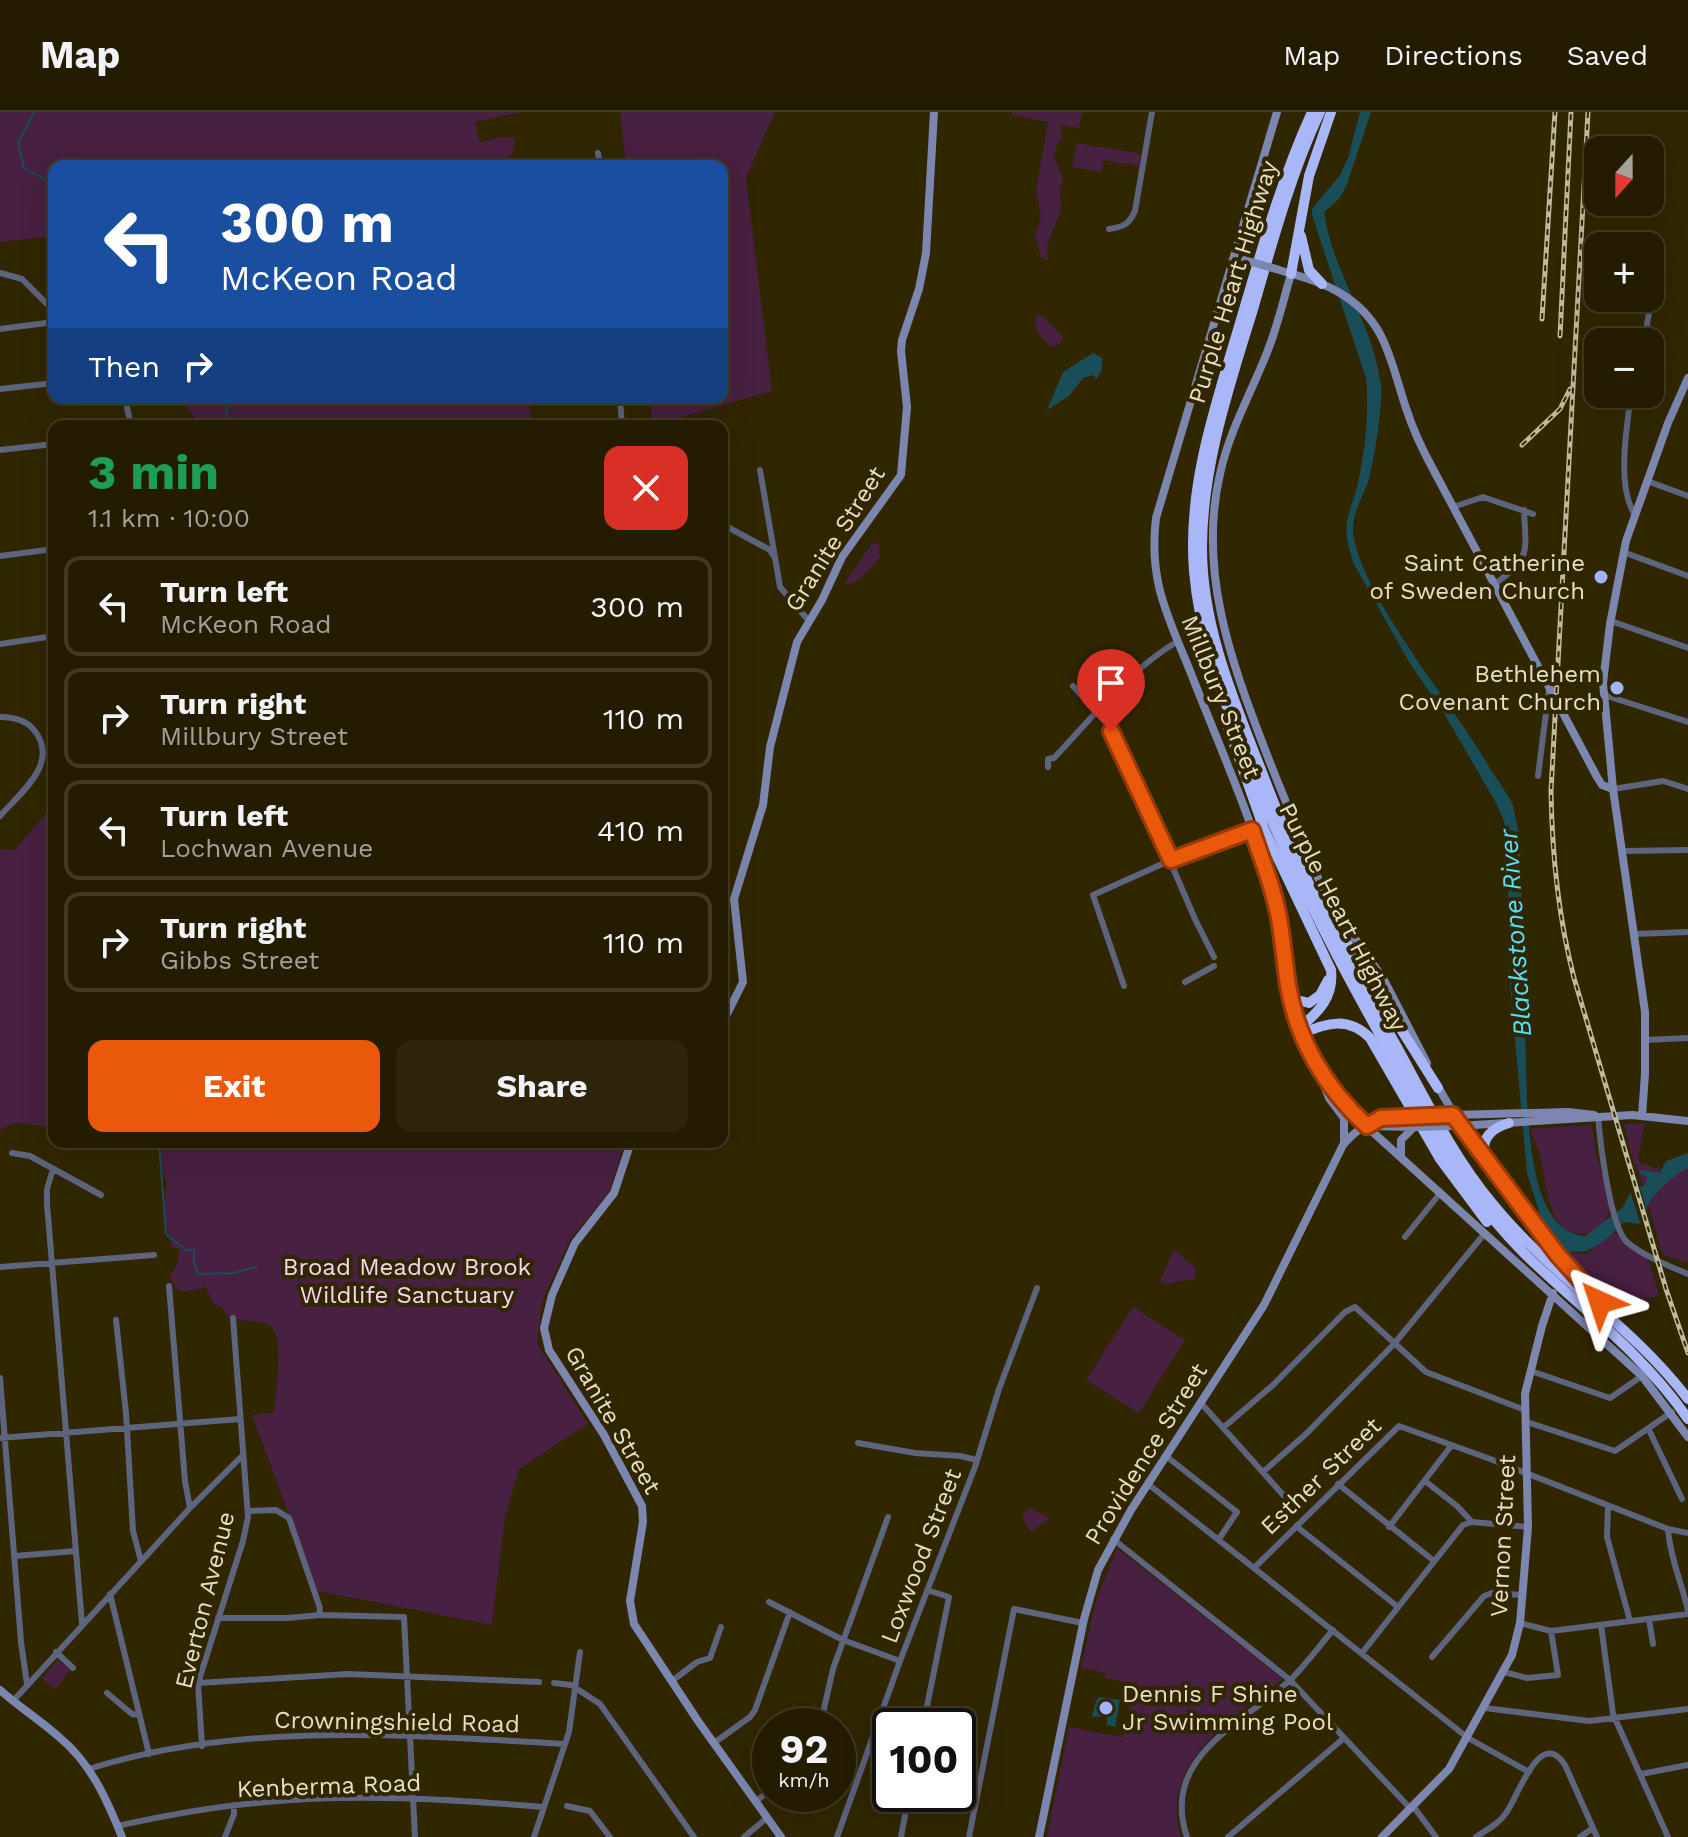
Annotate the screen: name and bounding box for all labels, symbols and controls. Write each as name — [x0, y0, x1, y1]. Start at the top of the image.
text: Map — [40, 33, 120, 77]
text: Map — [1283, 39, 1340, 72]
text: Directions — [1384, 39, 1523, 72]
text: Saved — [1567, 39, 1648, 72]
north arrow — [1584, 136, 1664, 216]
map controls — [1584, 136, 1664, 408]
street label: Purple Heart Highway — [1183, 157, 1283, 407]
text: 300 m — [220, 190, 394, 256]
icon: left — [88, 192, 192, 296]
button: + — [1584, 232, 1664, 312]
text: McKeon Road — [220, 257, 458, 299]
button: − — [1584, 328, 1664, 408]
icon: right — [176, 344, 220, 388]
text: Then — [88, 349, 160, 384]
text: 3 min — [88, 444, 219, 501]
button: close — [604, 446, 688, 530]
street label: Granite Street — [779, 461, 891, 617]
text: 1.1 km · 10:00 — [88, 503, 250, 533]
place label: Saint Catherine of Sweden Church — [1369, 549, 1585, 605]
marker: Saint Catherine of Sweden Church — [1592, 568, 1610, 586]
text: Turn left — [160, 574, 288, 609]
icon: left — [92, 584, 136, 628]
text: 300 m — [590, 589, 684, 624]
text: McKeon Road — [160, 609, 332, 639]
street label: Millbury Street — [1176, 611, 1266, 783]
pin — [1077, 649, 1145, 731]
place label: Bethlehem Covenant Church — [1399, 660, 1601, 716]
icon: arrive — [1089, 661, 1133, 705]
marker: Bethlehem Covenant Church — [1608, 679, 1626, 697]
text: Turn right — [160, 686, 306, 721]
icon: right — [92, 696, 136, 740]
text: 110 m — [603, 701, 684, 736]
text: Millbury Street — [160, 721, 348, 751]
text: Turn left — [160, 798, 288, 833]
street label: Purple Heart Highway — [1273, 798, 1413, 1036]
icon: left — [92, 808, 136, 852]
text: 410 m — [597, 813, 684, 848]
water label: Blackstone River — [1493, 827, 1537, 1038]
text: Lochwan Avenue — [160, 833, 373, 863]
text: Turn right — [160, 910, 306, 945]
icon: right — [92, 920, 136, 964]
text: 110 m — [603, 925, 684, 960]
text: Gibbs Street — [160, 945, 319, 975]
button: Exit — [88, 1040, 380, 1132]
button: Share — [396, 1040, 688, 1132]
park label: Broad Meadow Brook Wildlife Sanctuary — [283, 1253, 532, 1309]
position arrow — [1558, 1260, 1642, 1344]
street label: Granite Street — [559, 1341, 667, 1499]
street label: Providence Street — [1079, 1358, 1213, 1550]
street label: Esther Street — [1255, 1412, 1387, 1540]
street label: Vernon Street — [1485, 1454, 1521, 1618]
street label: Loxwood Street — [875, 1465, 967, 1647]
street label: Everton Avenue — [169, 1509, 241, 1691]
place label: Dennis F Shine Jr Swimming Pool — [1122, 1680, 1334, 1736]
marker: Dennis F Shine Jr Swimming Pool — [1097, 1699, 1115, 1717]
street label: Crowningshield Road — [274, 1706, 520, 1738]
speed limit sign: 100 — [872, 1708, 976, 1812]
text: 92 — [780, 1726, 828, 1773]
text: km/h — [778, 1768, 830, 1792]
street label: Kenberma Road — [236, 1769, 422, 1803]

